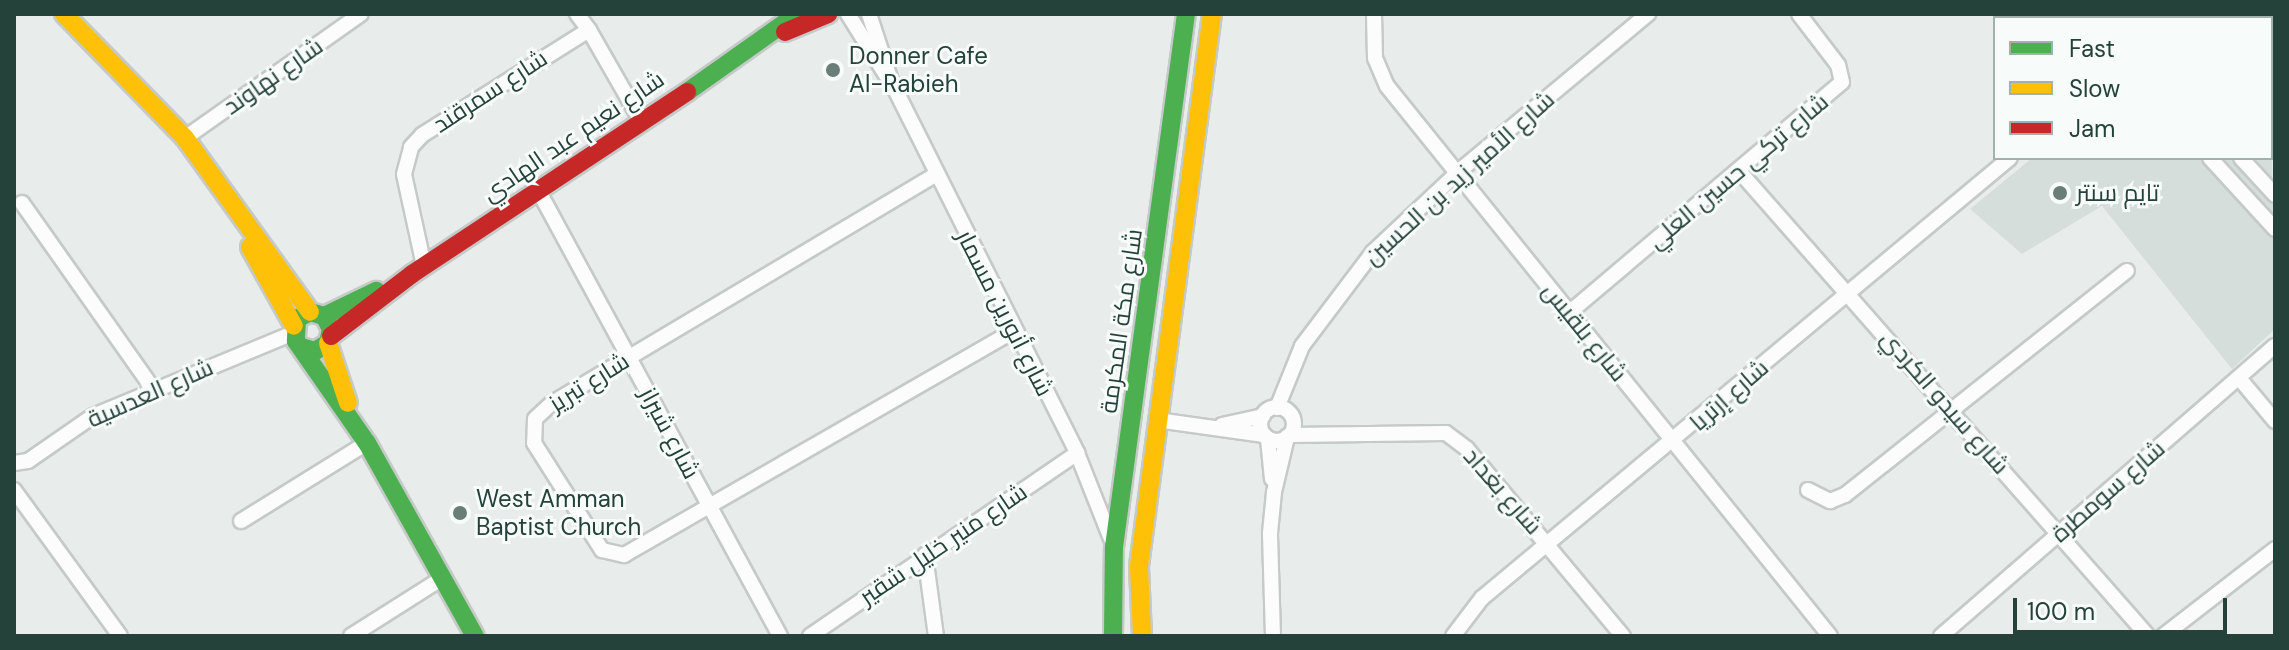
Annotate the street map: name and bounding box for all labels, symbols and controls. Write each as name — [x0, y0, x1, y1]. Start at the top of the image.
legend — [1993, 16, 2273, 160]
street label: شارع نهاوند — [218, 31, 328, 121]
text: Fast — [2069, 33, 2115, 64]
place label: Donner Cafe Al-Rabieh — [849, 42, 988, 98]
street label: شارع سمرقند — [427, 43, 553, 139]
marker: Donner Cafe Al-Rabieh — [824, 61, 842, 79]
street label: شارع نعيم عبد الهادي — [477, 64, 669, 208]
text: Slow — [2069, 73, 2120, 104]
street label: شارع الأمير زيد بن الحسين — [1358, 85, 1560, 271]
street label: شارع تركي حسين العلي — [1642, 87, 1834, 255]
text: Jam — [2069, 113, 2115, 144]
place label: تايم سنتر — [2076, 179, 2159, 207]
marker: تايم سنتر — [2051, 184, 2069, 202]
street label: شارع أنورين مسمار — [951, 225, 1059, 401]
street label: شارع مكة المكرمة — [1094, 227, 1148, 415]
street label: شارع بلقيس — [1536, 277, 1634, 387]
street label: شارع سيدو الكردي — [1875, 324, 2015, 480]
street label: شارع تبريز — [544, 346, 634, 418]
street label: شارع العدسية — [83, 352, 217, 434]
street label: شارع إرتريا — [1684, 353, 1774, 437]
street label: شارع شيراز — [634, 382, 706, 484]
street label: شارع سومطرة — [2045, 434, 2171, 548]
street label: شارع بغداد — [1458, 442, 1548, 540]
street label: شارع منير خليل شقير — [854, 477, 1032, 611]
place label: West Amman Baptist Church — [476, 485, 641, 541]
marker: West Amman Baptist Church — [451, 504, 469, 522]
scale bar — [2017, 582, 2231, 632]
text: 100 m — [2027, 596, 2095, 627]

